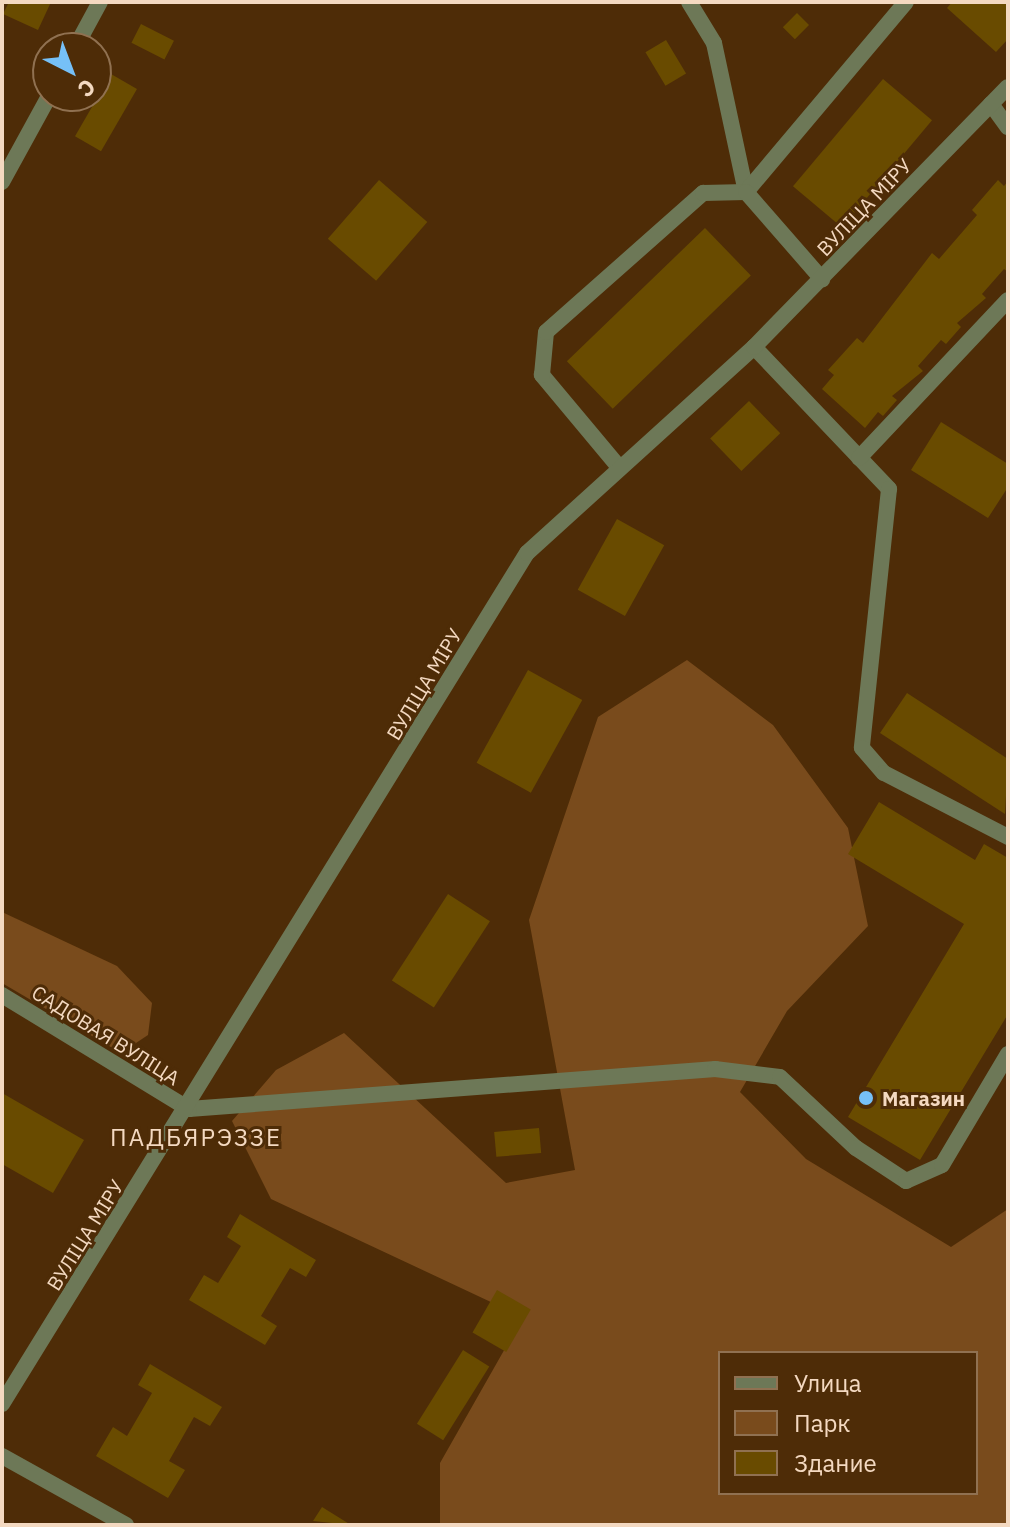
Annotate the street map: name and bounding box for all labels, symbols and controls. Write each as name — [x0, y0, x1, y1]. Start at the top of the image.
north arrow — [32, 32, 112, 112]
text: С — [72, 73, 102, 104]
street label: ВУЛІЦА МІРУ — [812, 153, 916, 261]
street label: ВУЛІЦА МІРУ — [381, 624, 467, 744]
street label: САДОВАЯ ВУЛІЦА — [28, 980, 184, 1090]
place label: Магазин — [882, 1086, 965, 1110]
marker: Магазин — [857, 1089, 875, 1107]
district label: ПАДБЯРЭЗЗЕ — [110, 1124, 282, 1152]
street label: ВУЛІЦА МІРУ — [42, 1175, 128, 1295]
legend — [718, 1351, 978, 1495]
text: Улица — [794, 1367, 862, 1399]
text: Парк — [794, 1407, 851, 1439]
text: Здание — [794, 1447, 877, 1479]

